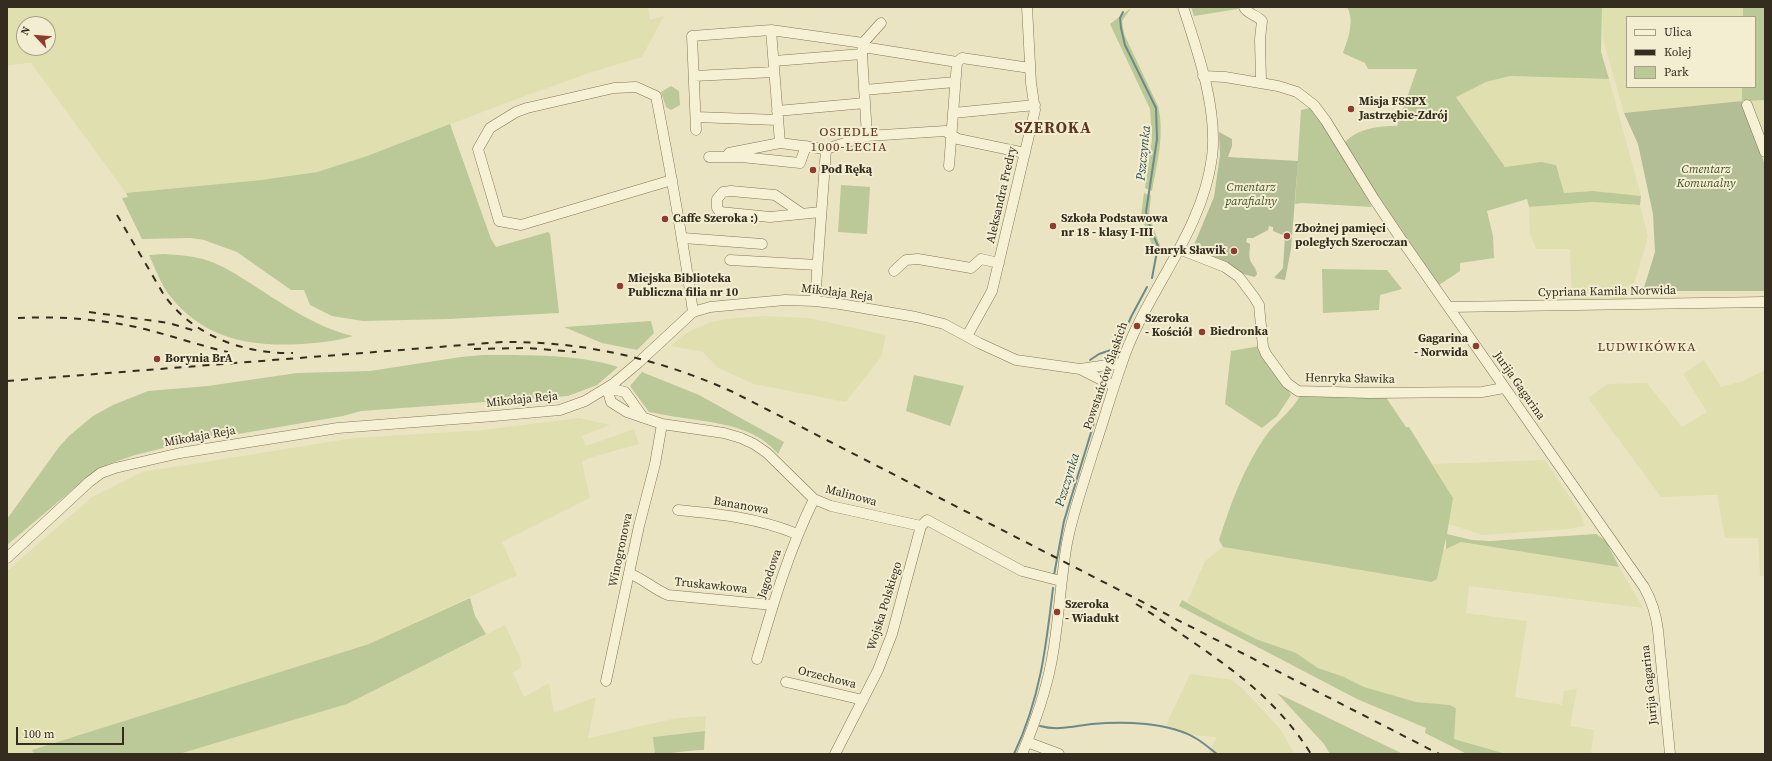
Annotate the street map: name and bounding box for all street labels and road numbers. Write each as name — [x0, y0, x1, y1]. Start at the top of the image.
street label: Aleksandra Fredry — [984, 145, 1020, 245]
street label: Mikołaja Reja — [800, 281, 874, 305]
street label: Cypriana Kamila Norwida — [1538, 284, 1676, 300]
street label: Powstańców Śląskich — [1081, 320, 1131, 432]
street label: Jurija Gagarina — [1490, 349, 1548, 423]
street label: Henryka Sławika — [1305, 371, 1395, 387]
street label: Mikołaja Reja — [485, 389, 559, 411]
street label: Mikołaja Reja — [163, 424, 237, 450]
street label: Malinowa — [824, 482, 878, 510]
street label: Bananowa — [712, 494, 770, 518]
street label: Winogronowa — [606, 512, 636, 588]
street label: Jagodowa — [755, 547, 785, 601]
street label: Wojska Polskiego — [865, 560, 905, 652]
street label: Truskawkowa — [674, 575, 748, 597]
street label: Jurija Gagarina — [1639, 644, 1661, 726]
street label: Orzechowa — [796, 664, 858, 692]

